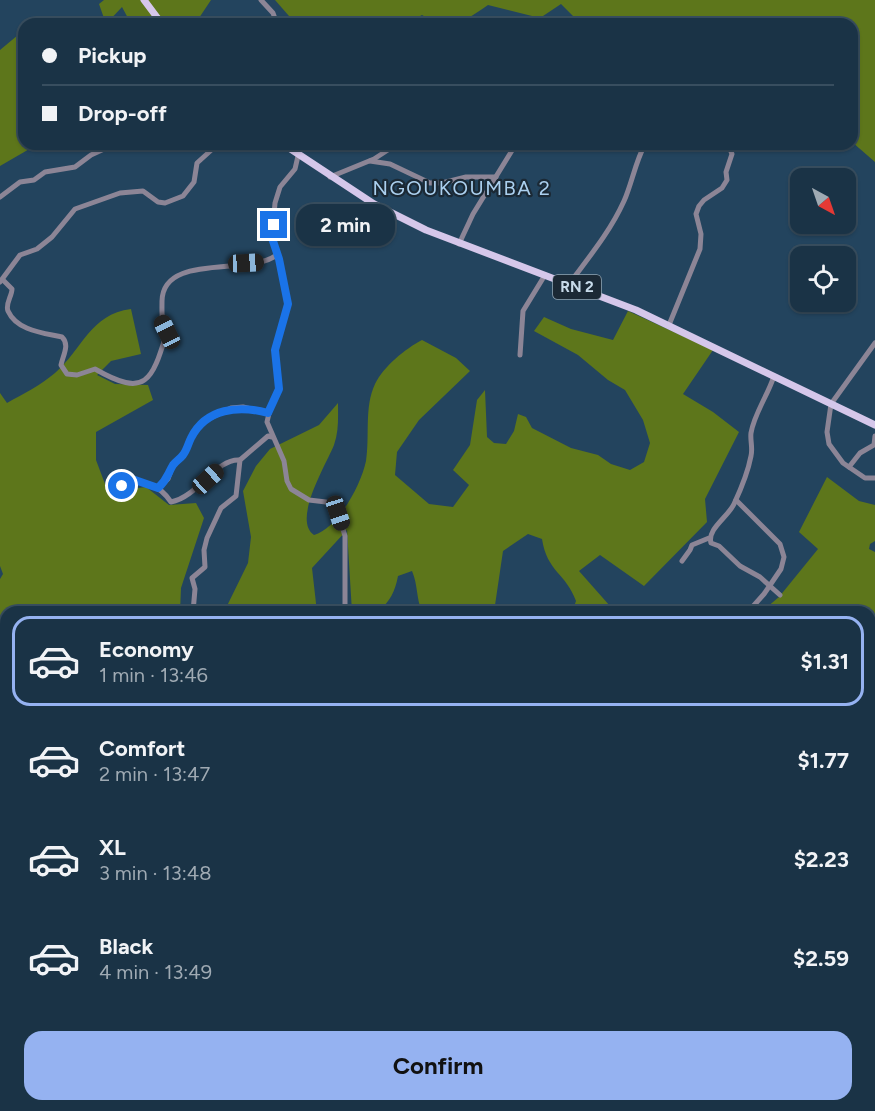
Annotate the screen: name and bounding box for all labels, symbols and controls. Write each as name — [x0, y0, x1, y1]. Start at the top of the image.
text: Pickup — [78, 42, 147, 69]
text: Drop-off — [78, 100, 167, 127]
north arrow — [790, 168, 856, 234]
map controls — [790, 168, 856, 312]
district label: NGOUKOUMBA 2 — [373, 176, 552, 200]
callout: 2 min — [295, 204, 394, 246]
route end — [260, 211, 287, 238]
text: 2 min — [320, 213, 371, 237]
button: locate — [790, 246, 856, 312]
car — [228, 253, 264, 273]
road number: RN 2 — [553, 275, 601, 299]
car — [151, 312, 183, 352]
car — [189, 460, 227, 498]
route start — [108, 472, 135, 499]
car — [324, 493, 352, 533]
icon: car — [27, 634, 81, 688]
text: Economy — [99, 636, 194, 663]
text: $1.31 — [801, 648, 849, 675]
text: 1 min · 13:46 — [99, 663, 208, 687]
icon: car — [27, 733, 81, 787]
text: Comfort — [99, 735, 185, 762]
text: $1.77 — [798, 747, 849, 774]
text: 2 min · 13:47 — [99, 762, 210, 786]
icon: car — [27, 832, 81, 886]
text: XL — [99, 834, 126, 861]
text: $2.23 — [794, 846, 849, 873]
text: 3 min · 13:48 — [99, 861, 212, 885]
icon: car — [27, 931, 81, 985]
text: Black — [99, 933, 153, 960]
text: $2.59 — [793, 945, 849, 972]
text: 4 min · 13:49 — [99, 960, 212, 984]
button: Confirm — [24, 1031, 852, 1100]

